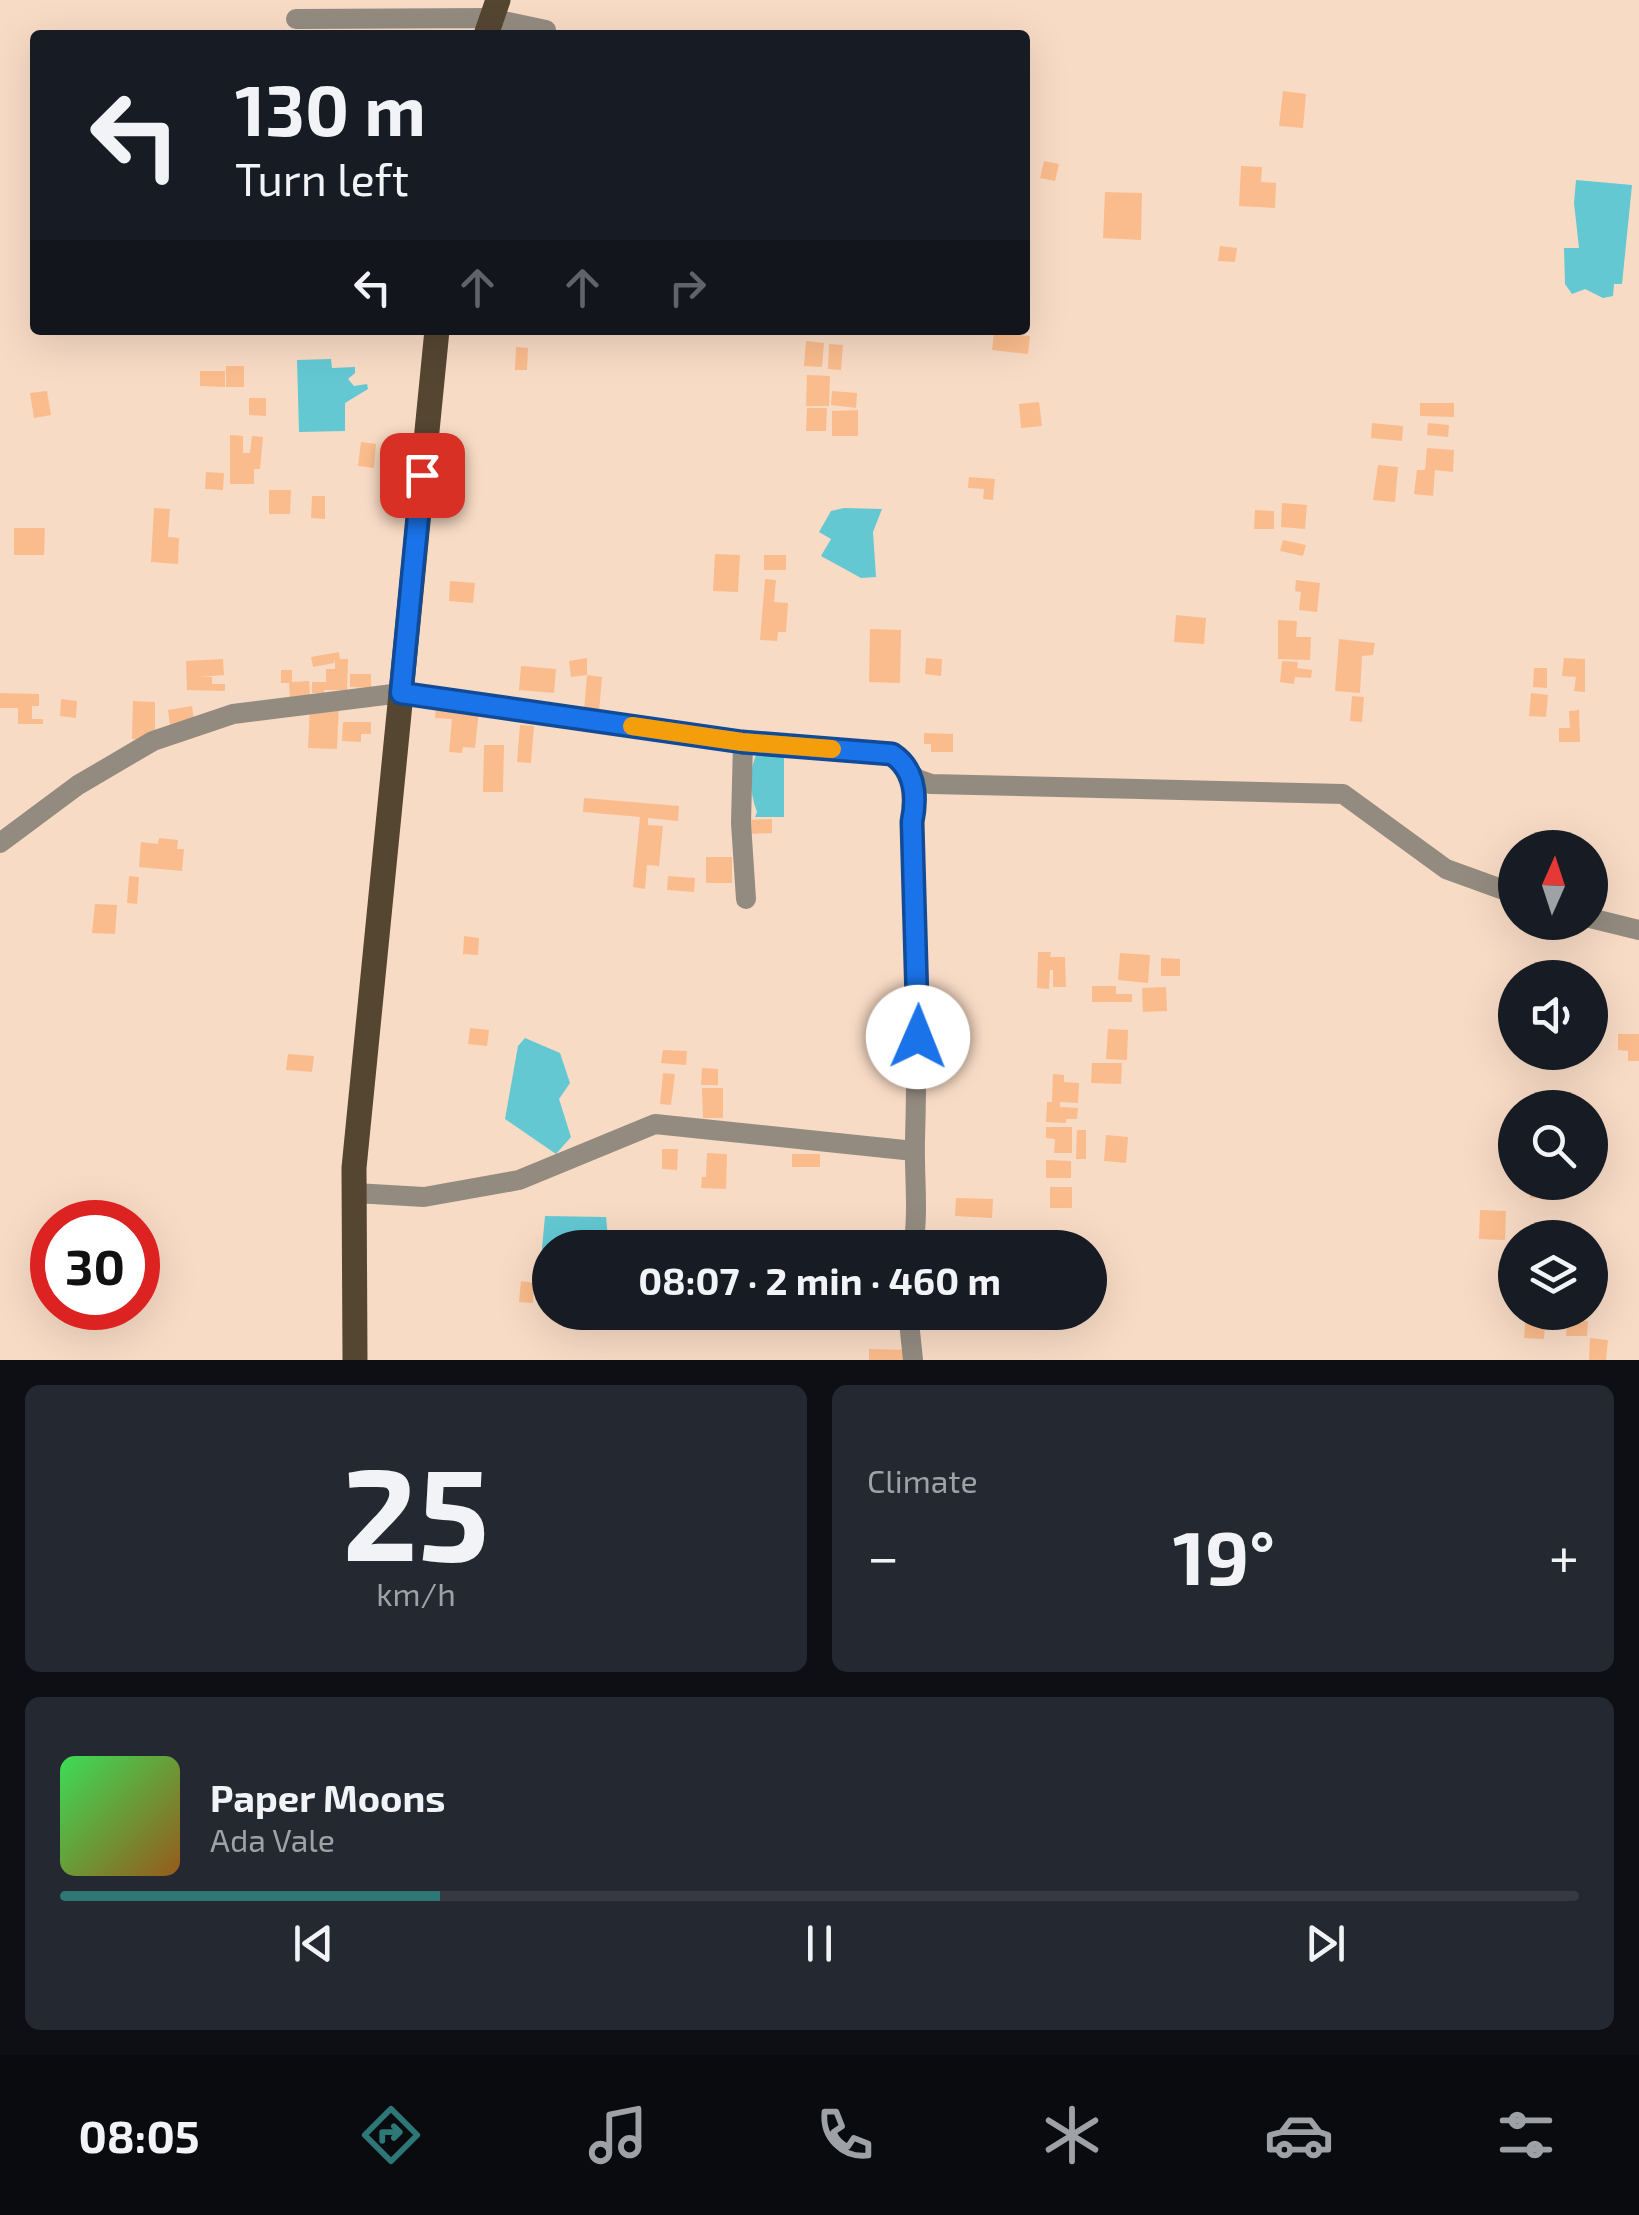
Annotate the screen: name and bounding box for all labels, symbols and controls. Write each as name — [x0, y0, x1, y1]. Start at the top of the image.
text: 130 m — [235, 66, 426, 150]
icon: left — [70, 70, 200, 200]
text: Turn left — [235, 151, 409, 205]
icon: left — [345, 260, 400, 315]
icon: ahead — [450, 260, 505, 315]
icon: ahead — [555, 260, 610, 315]
icon: right — [660, 260, 715, 315]
pin — [380, 433, 465, 518]
icon: arrive — [395, 448, 450, 503]
north arrow — [1498, 830, 1608, 940]
map controls — [1498, 830, 1608, 1330]
button: sound — [1498, 960, 1608, 1070]
position arrow — [866, 985, 970, 1089]
button: search — [1498, 1090, 1608, 1200]
speed limit sign: 30 — [30, 1200, 160, 1330]
button: layers — [1498, 1220, 1608, 1330]
text: 08:07 · 2 min · 460 m — [638, 1257, 1001, 1303]
text: 25 — [342, 1431, 490, 1587]
text: Climate — [867, 1461, 978, 1499]
text: 19° — [1173, 1510, 1275, 1600]
text: − — [867, 1522, 899, 1588]
text: + — [1549, 1522, 1579, 1588]
text: km/h — [376, 1574, 456, 1612]
text: Paper Moons — [210, 1774, 446, 1820]
text: Ada Vale — [210, 1820, 335, 1858]
icon: previous — [286, 1916, 341, 1971]
icon: pause — [792, 1916, 847, 1971]
icon: next — [1298, 1916, 1353, 1971]
icon: directions — [356, 2100, 426, 2170]
icon: music — [583, 2100, 653, 2170]
icon: phone — [810, 2100, 880, 2170]
icon: climate — [1037, 2100, 1107, 2170]
icon: car — [1264, 2100, 1334, 2170]
icon: filters — [1491, 2100, 1561, 2170]
text: 08:05 — [78, 2108, 200, 2162]

